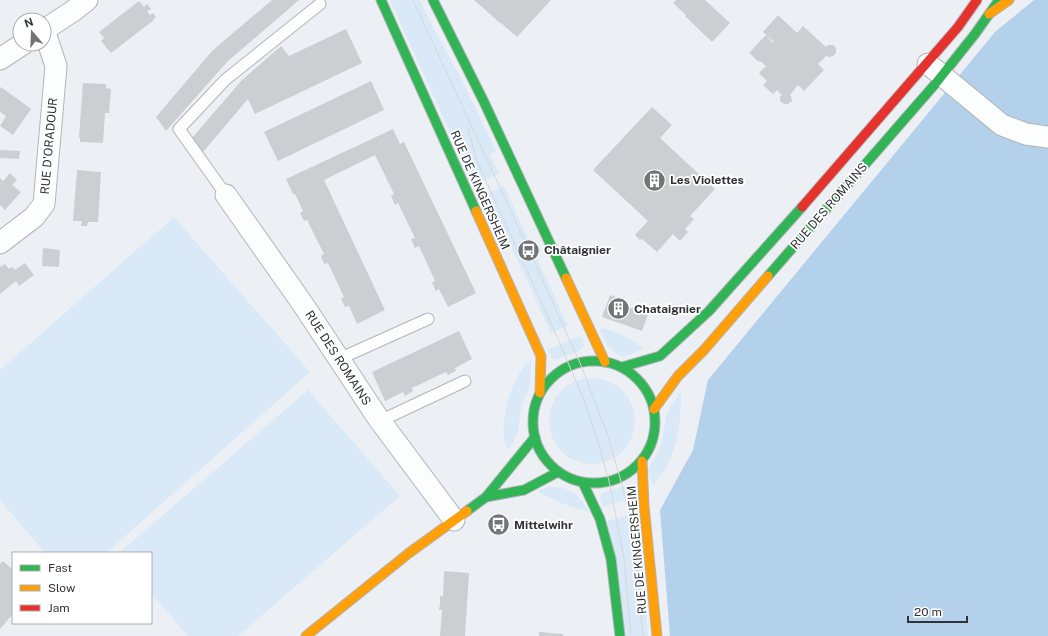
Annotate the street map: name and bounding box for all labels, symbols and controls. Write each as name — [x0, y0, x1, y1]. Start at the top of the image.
north arrow — [12, 12, 52, 52]
text: N — [23, 15, 35, 30]
street label: RUE D'ORADOUR — [38, 97, 60, 195]
street label: RUE DE KINGERSHEIM — [447, 128, 513, 252]
street label: RUE DES ROMAINS — [788, 160, 870, 252]
building icon: Les Violettes — [641, 167, 667, 193]
place label: Les Violettes — [670, 173, 744, 187]
bus stop icon: Châtaignier — [516, 237, 542, 263]
place label: Châtaignier — [544, 243, 611, 257]
building icon: Chataignier — [606, 296, 632, 322]
place label: Chataignier — [634, 302, 701, 316]
street label: RUE DES ROMAINS — [302, 308, 374, 408]
street label: RUE DE KINGERSHEIM — [624, 485, 650, 615]
bus stop icon: Mittelwihr — [486, 512, 512, 538]
place label: Mittelwihr — [514, 518, 573, 532]
legend — [12, 552, 152, 624]
text: Fast — [48, 561, 73, 575]
text: Slow — [48, 581, 76, 595]
scale bar — [908, 598, 967, 624]
text: Jam — [48, 601, 70, 615]
text: 20 m — [914, 605, 942, 619]

